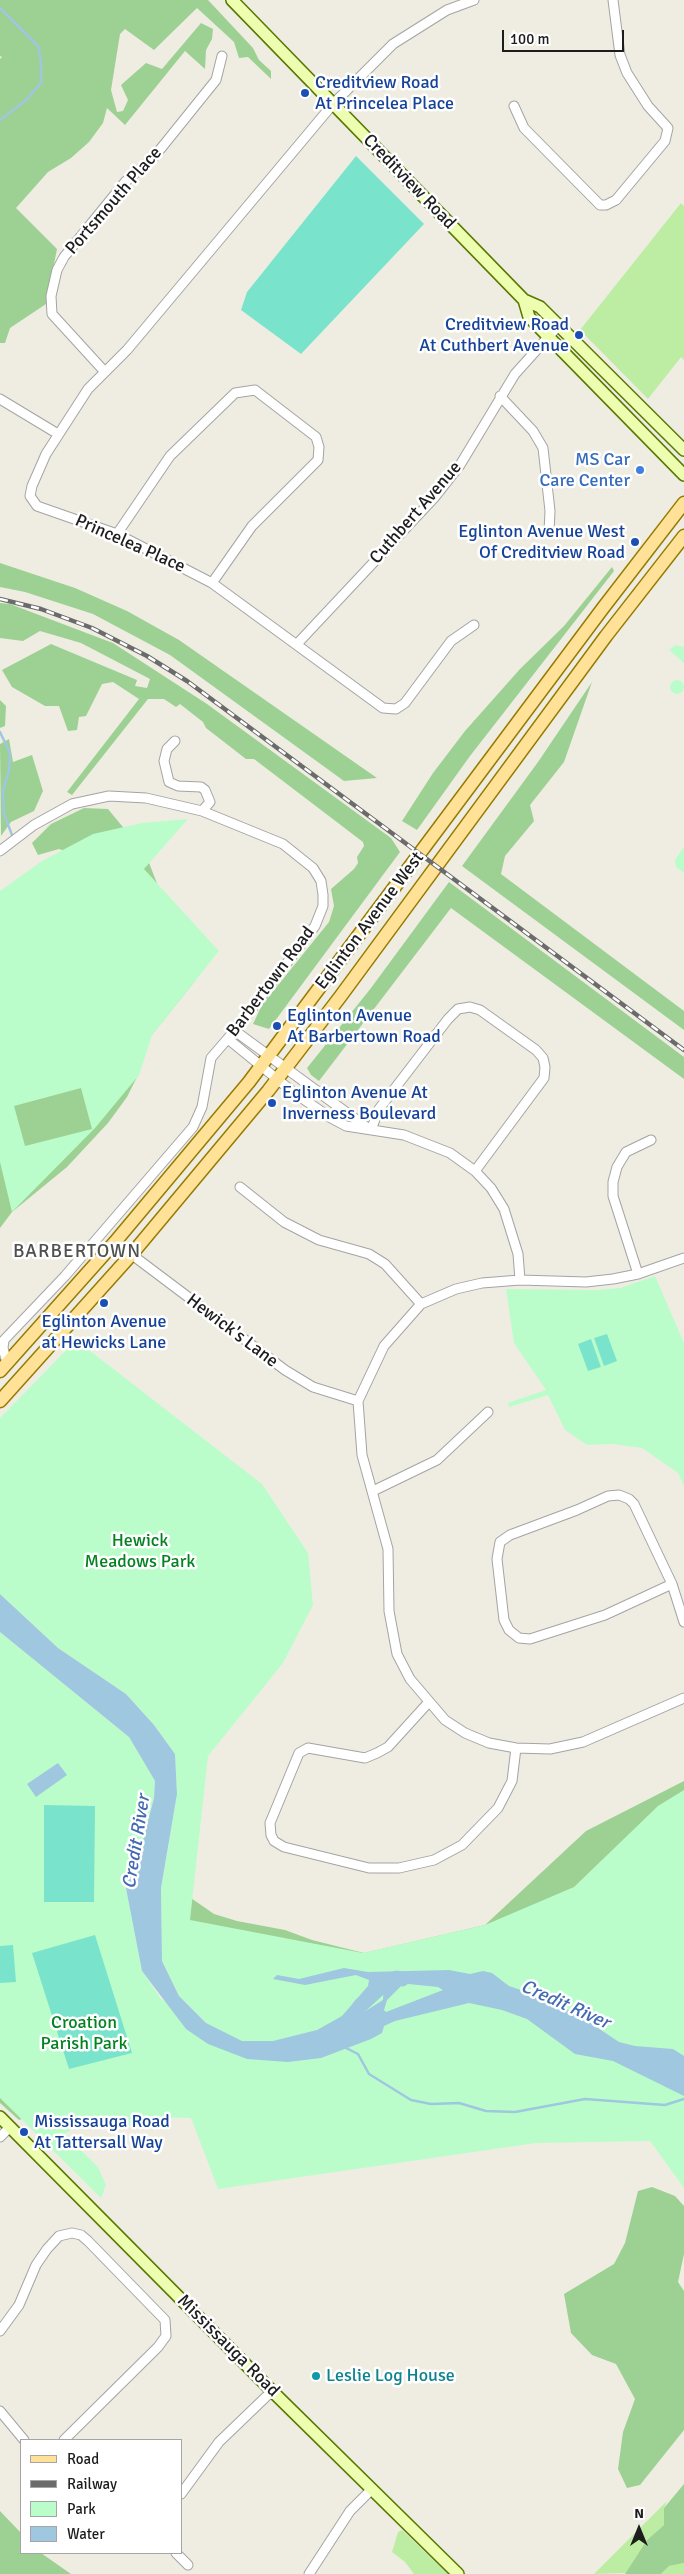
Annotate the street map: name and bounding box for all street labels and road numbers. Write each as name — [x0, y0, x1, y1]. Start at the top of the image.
street label: Creditview Road — [358, 130, 460, 234]
street label: Portsmouth Place — [61, 143, 167, 259]
street label: Cuthbert Avenue — [366, 457, 466, 569]
street label: Princelea Place — [72, 510, 188, 578]
street label: Eglinton Avenue West — [311, 848, 429, 994]
street label: Barbertown Road — [222, 922, 320, 1042]
street label: Hewick's Lane — [182, 1289, 282, 1373]
street label: Mississauga Road — [172, 2290, 284, 2402]

